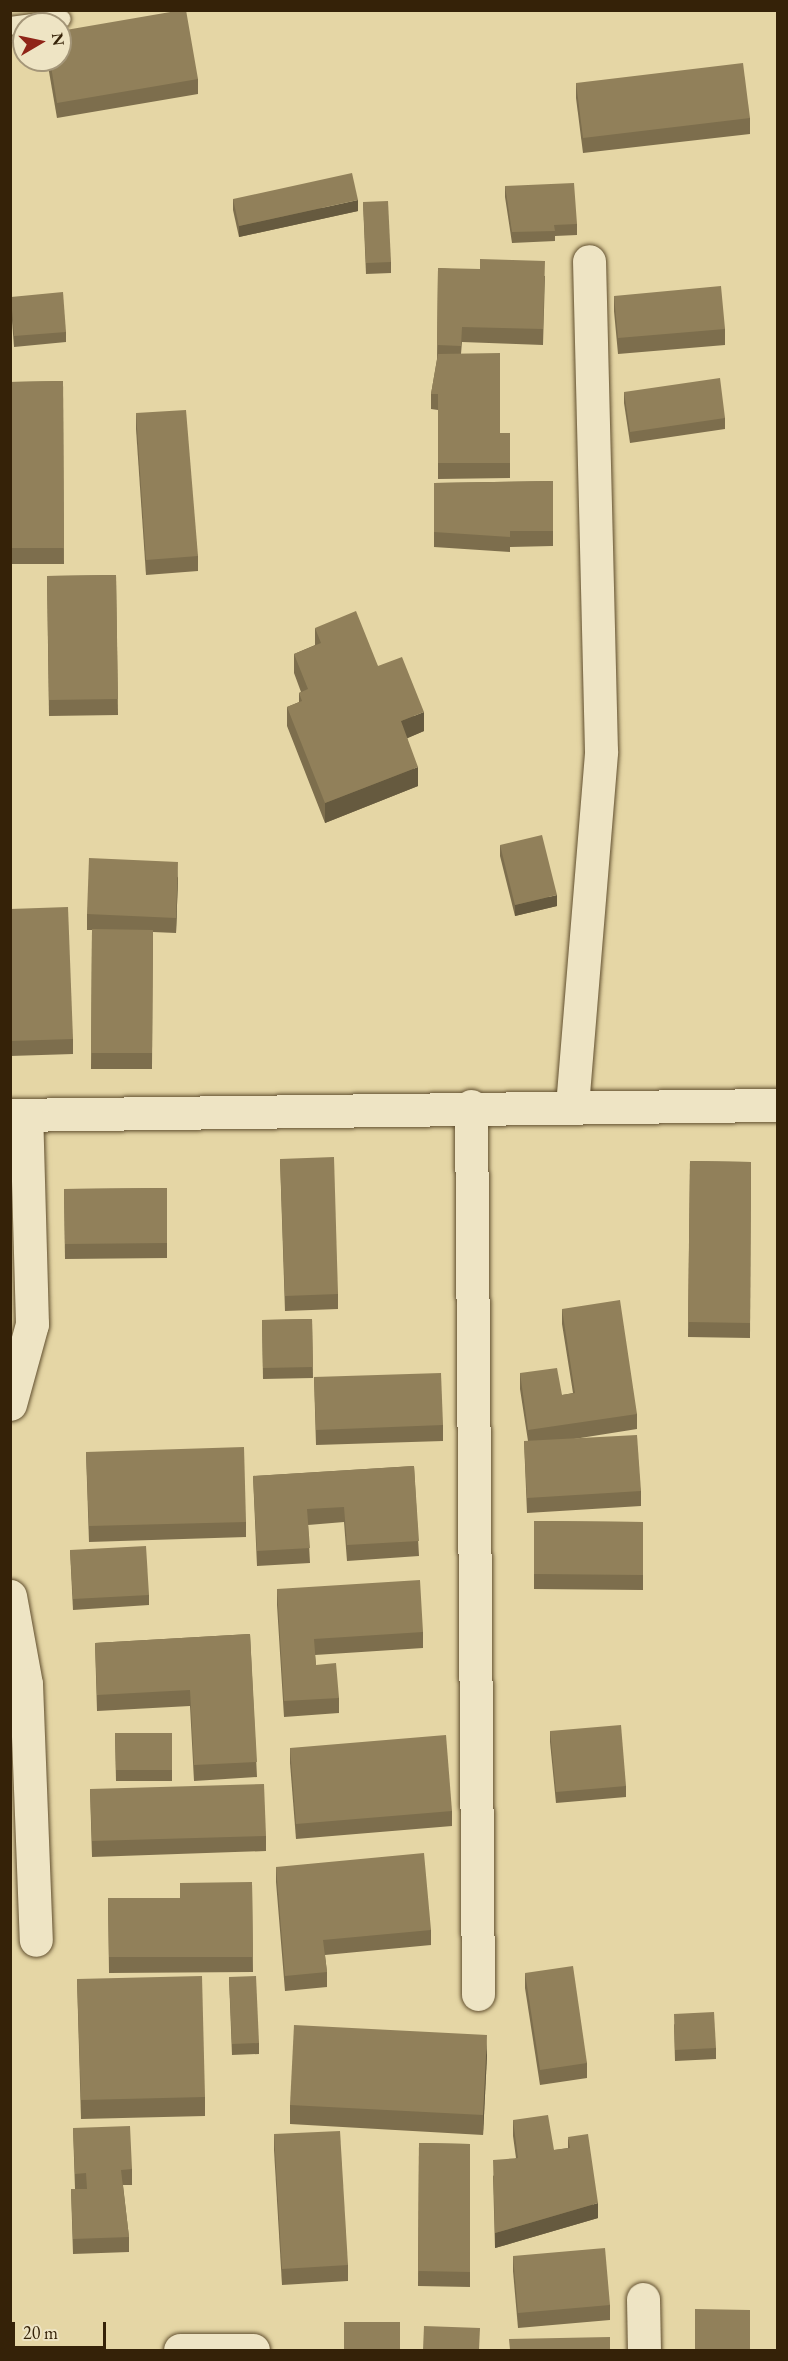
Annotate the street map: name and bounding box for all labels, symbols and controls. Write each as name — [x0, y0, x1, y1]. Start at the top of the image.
north arrow — [12, 12, 72, 72]
text: N — [47, 31, 70, 47]
scale bar — [15, 2310, 110, 2348]
text: 20 m — [23, 2321, 58, 2344]

